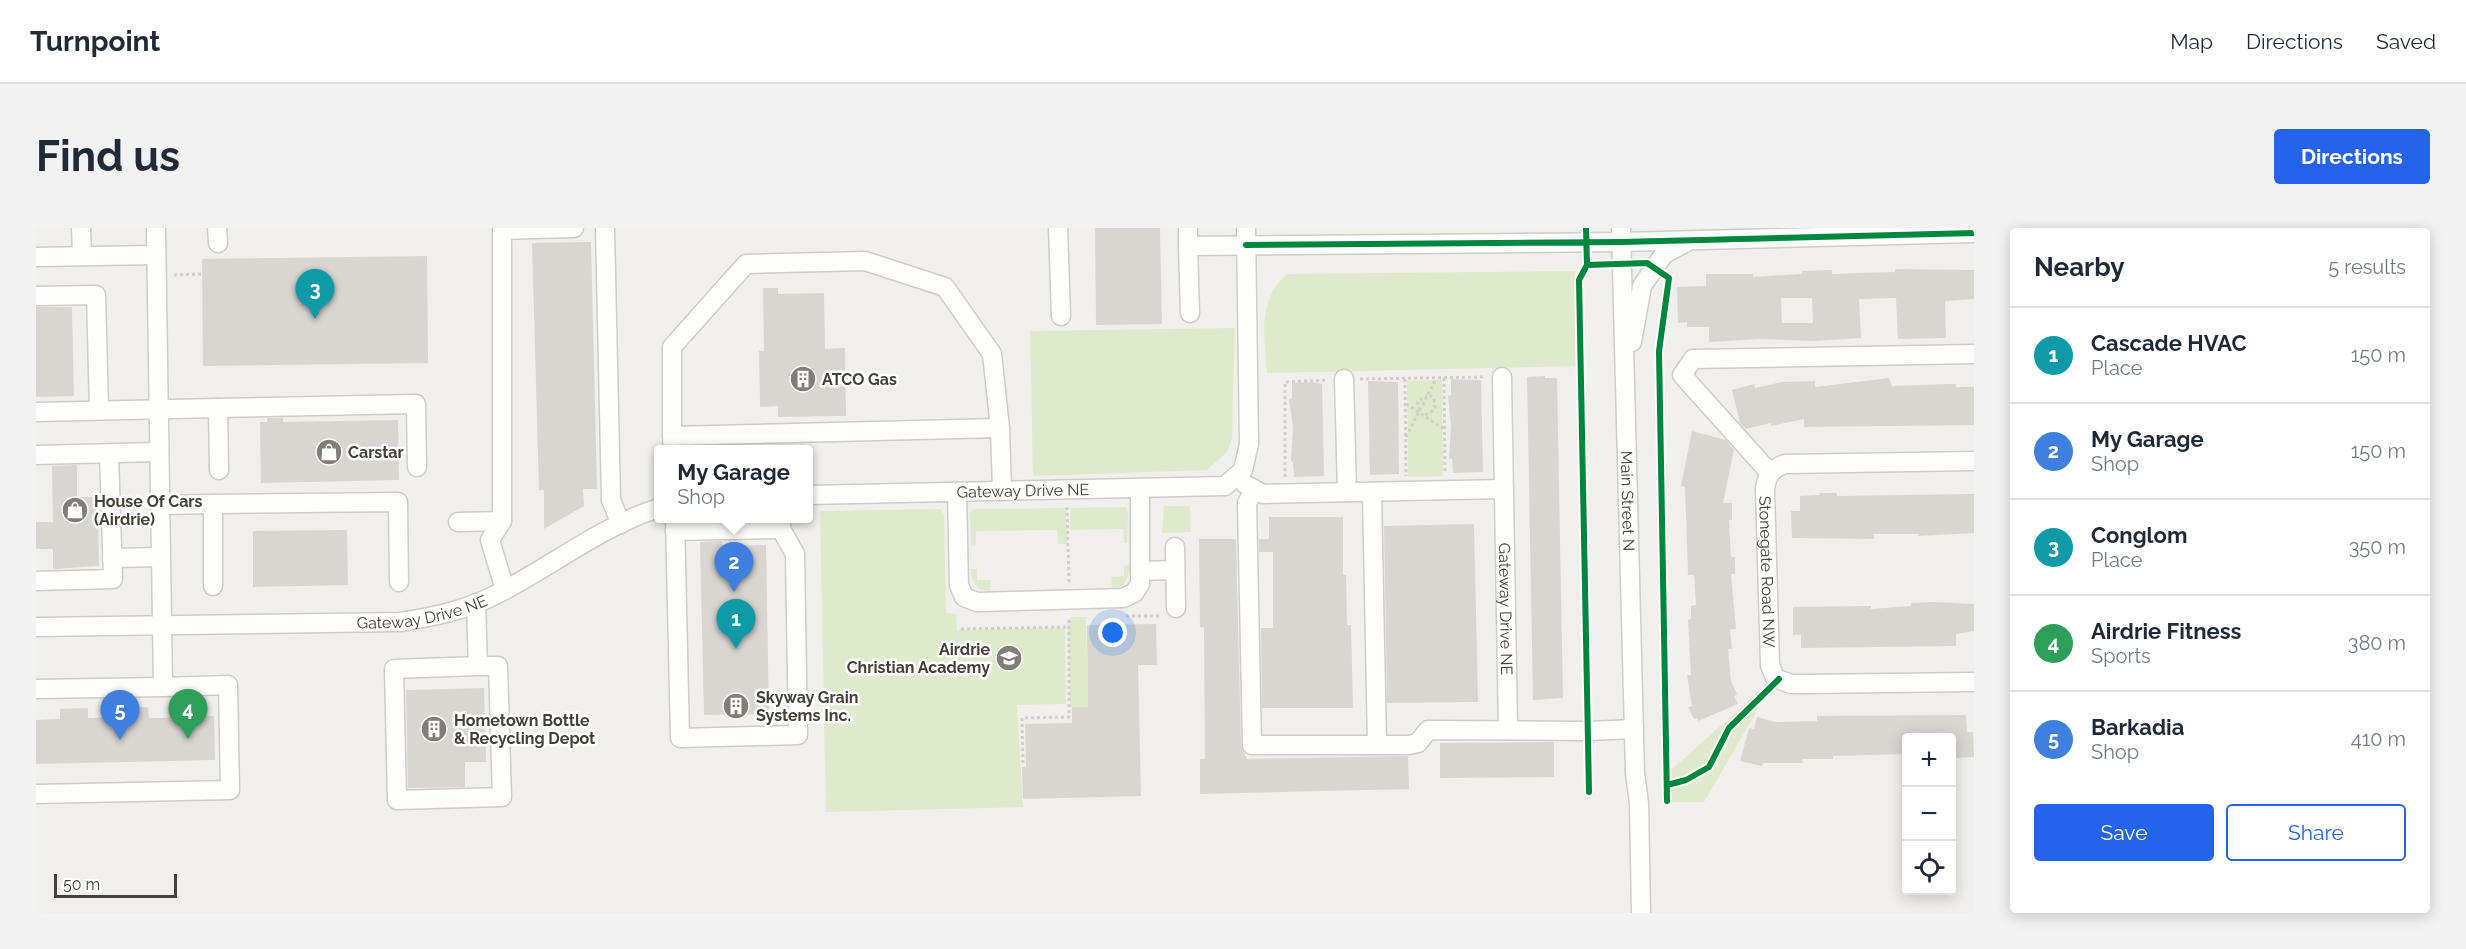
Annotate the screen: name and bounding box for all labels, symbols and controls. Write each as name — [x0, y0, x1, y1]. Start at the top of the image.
text: Turnpoint — [30, 25, 160, 58]
text: Map — [2170, 29, 2213, 54]
text: Directions — [2246, 29, 2343, 54]
text: Saved — [2376, 29, 2436, 54]
button: Directions — [2274, 129, 2430, 184]
text: Find us — [36, 132, 180, 181]
text: Nearby — [2034, 252, 2124, 282]
text: 5 results — [2328, 255, 2406, 279]
pin: 3 — [296, 270, 334, 319]
text: Cascade HVAC — [2091, 330, 2247, 356]
text: 1 — [2049, 343, 2058, 367]
text: 150 m — [2351, 343, 2406, 367]
text: Place — [2091, 356, 2142, 380]
building icon: ATCO Gas — [788, 364, 818, 394]
place label: ATCO Gas — [822, 370, 897, 389]
text: My Garage — [2091, 426, 2204, 452]
shop icon: Carstar — [314, 437, 344, 467]
text: 2 — [2048, 439, 2059, 463]
text: 150 m — [2351, 439, 2406, 463]
place label: Carstar — [348, 443, 404, 462]
popup — [654, 445, 813, 523]
street label: Main Street N — [1617, 450, 1639, 551]
text: Shop — [2091, 452, 2139, 476]
text: My Garage — [677, 459, 790, 485]
street label: Gateway Drive NE — [956, 479, 1090, 501]
text: Shop — [677, 485, 725, 509]
place label: House Of Cars (Airdrie) — [94, 492, 203, 529]
shop icon: House Of Cars (Airdrie) — [60, 495, 90, 525]
street label: Stonegate Road NW — [1756, 495, 1779, 648]
text: Conglom — [2091, 522, 2187, 548]
text: 3 — [2048, 535, 2059, 559]
text: 350 m — [2349, 535, 2406, 559]
pin: 2 — [714, 542, 754, 592]
street label: Gateway Drive NE — [1495, 543, 1517, 676]
text: Place — [2091, 548, 2142, 572]
street label: Gateway Drive NE — [357, 591, 490, 632]
pin: 1 — [716, 600, 756, 649]
your location — [1098, 618, 1127, 647]
text: Airdrie Fitness — [2091, 618, 2241, 644]
text: 4 — [2048, 631, 2059, 655]
text: 380 m — [2348, 631, 2406, 655]
place label: Airdrie Christian Academy — [847, 640, 990, 677]
school or university icon: Airdrie Christian Academy — [994, 643, 1024, 673]
text: Sports — [2091, 644, 2151, 668]
place label: Skyway Grain Systems Inc. — [756, 688, 858, 725]
pin: 5 — [100, 690, 140, 740]
pin: 4 — [168, 690, 208, 739]
building icon: Skyway Grain Systems Inc. — [721, 691, 751, 721]
place label: Hometown Bottle & Recycling Depot — [454, 711, 595, 748]
building icon: Hometown Bottle & Recycling Depot — [419, 714, 449, 744]
text: Barkadia — [2091, 714, 2184, 740]
text: 5 — [2048, 727, 2059, 751]
text: 410 m — [2351, 727, 2406, 751]
map controls — [1902, 733, 1956, 895]
button: + — [1902, 733, 1956, 787]
text: Shop — [2091, 740, 2139, 764]
button: − — [1902, 787, 1956, 841]
button: Save — [2034, 804, 2214, 861]
button: Share — [2226, 804, 2406, 861]
button: locate — [1902, 841, 1956, 895]
scale bar — [54, 871, 177, 898]
text: 50 m — [63, 875, 100, 894]

